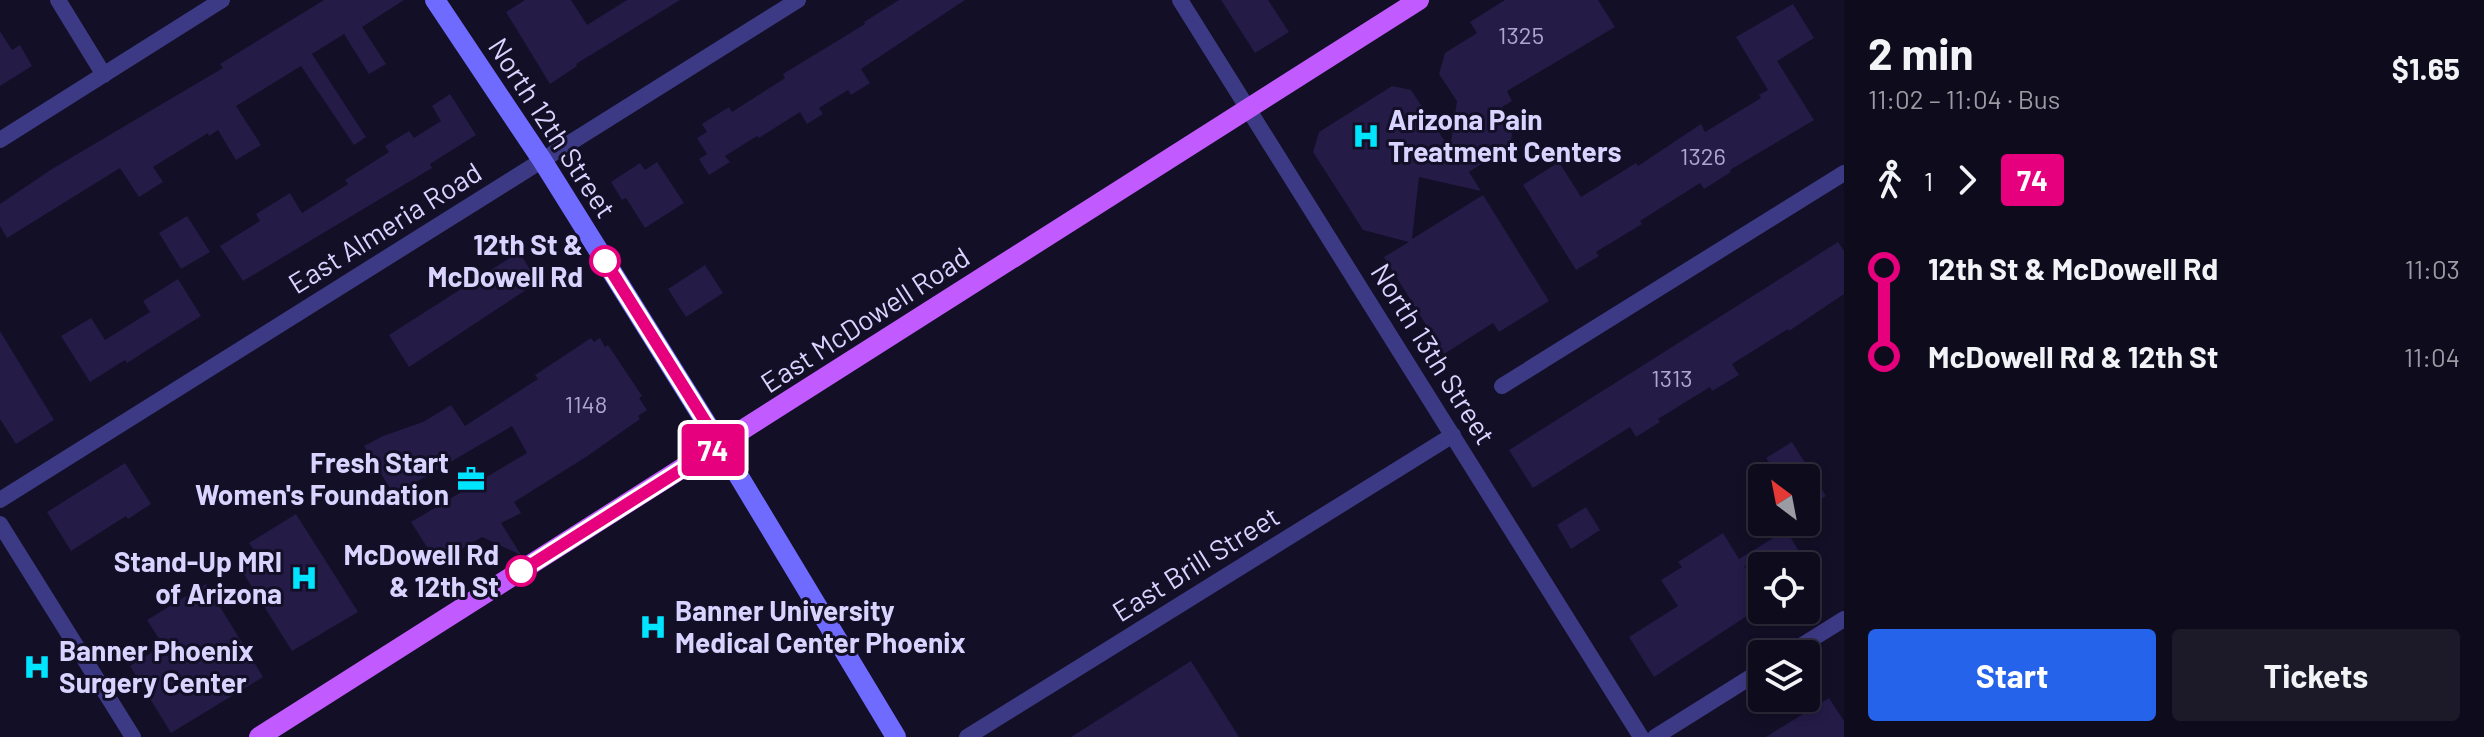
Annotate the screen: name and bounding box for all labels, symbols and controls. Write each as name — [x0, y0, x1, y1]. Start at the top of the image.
house number: 1325 — [1498, 20, 1544, 49]
text: 2 min — [1868, 26, 1973, 79]
street label: North 12th Street — [482, 31, 624, 224]
text: $1.65 — [2392, 50, 2460, 86]
text: 11:02 – 11:04 · Bus — [1868, 83, 2060, 114]
place label: Arizona Pain Treatment Centers — [1388, 102, 1621, 168]
hospital icon: Arizona Pain Treatment Centers — [1351, 121, 1381, 151]
house number: 1326 — [1680, 141, 1726, 170]
street label: East Almeria Road — [282, 154, 487, 300]
icon: walk — [1868, 158, 1912, 202]
icon: forward — [1945, 158, 1989, 202]
text: 74 — [2017, 163, 2048, 197]
text: 1 — [1924, 165, 1933, 196]
place label: 12th St & McDowell Rd — [427, 227, 583, 293]
street label: East McDowell Road — [754, 239, 975, 399]
marker: 12th St & McDowell Rd — [590, 246, 620, 276]
text: 12th St & McDowell Rd — [1928, 250, 2218, 286]
text: 11:03 — [2405, 253, 2460, 284]
street label: North 13th Street — [1365, 257, 1503, 450]
text: McDowell Rd & 12th St — [1928, 338, 2218, 374]
text: 11:04 — [2404, 341, 2460, 372]
house number: 1313 — [1651, 363, 1693, 392]
house number: 1148 — [565, 389, 607, 418]
line badge: 74 — [677, 424, 749, 476]
text: 74 — [698, 433, 728, 467]
place label: Fresh Start Women's Foundation — [195, 445, 449, 511]
office icon: Fresh Start Women's Foundation — [456, 464, 486, 494]
north arrow — [1748, 464, 1820, 536]
map controls — [1748, 464, 1820, 712]
street label: East Brill Street — [1106, 498, 1285, 628]
place label: McDowell Rd & 12th St — [343, 537, 499, 603]
place label: Stand-Up MRI of Arizona — [114, 544, 282, 610]
button: locate — [1748, 552, 1820, 624]
marker: McDowell Rd & 12th St — [506, 556, 536, 586]
hospital icon: Stand-Up MRI of Arizona — [289, 563, 319, 593]
place label: Banner University Medical Center Phoenix — [675, 593, 966, 659]
hospital icon: Banner University Medical Center Phoenix — [638, 612, 668, 642]
button: Start — [1868, 629, 2156, 721]
button: Tickets — [2172, 629, 2460, 721]
place label: Banner Phoenix Surgery Center — [59, 633, 254, 699]
button: layers — [1748, 640, 1820, 712]
hospital icon: Banner Phoenix Surgery Center — [22, 652, 52, 682]

